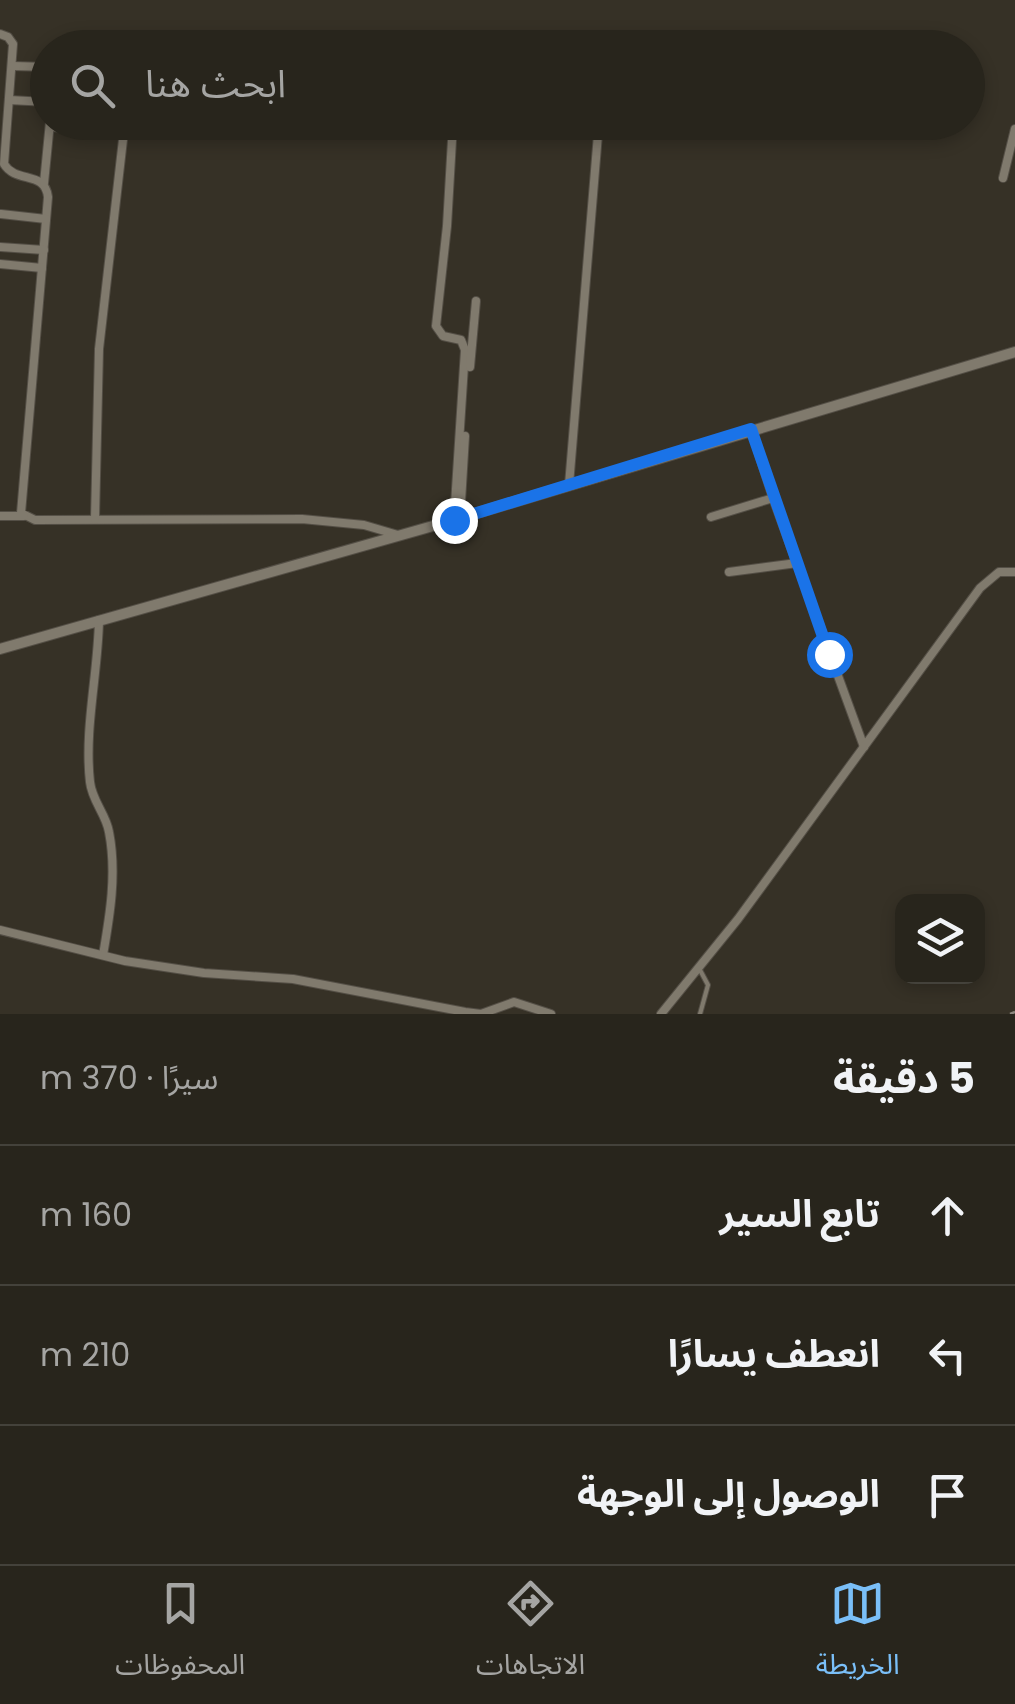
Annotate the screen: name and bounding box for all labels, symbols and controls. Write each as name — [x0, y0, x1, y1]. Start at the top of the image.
search box — [30, 30, 985, 140]
text: ابحث هنا — [145, 57, 286, 110]
icon: search — [65, 58, 120, 113]
route end — [432, 498, 478, 544]
route start — [807, 632, 853, 678]
map controls — [895, 894, 985, 984]
button: layers — [895, 894, 985, 984]
text: 5 دقيقة — [833, 1049, 975, 1108]
text: سيرًا · 370 m — [40, 1055, 218, 1100]
text: تابع السير — [719, 1187, 880, 1240]
icon: ahead — [920, 1188, 975, 1243]
text: 160 m — [40, 1192, 132, 1237]
text: انعطف يسارًا — [668, 1327, 880, 1380]
icon: left — [920, 1328, 975, 1383]
text: 210 m — [40, 1332, 130, 1377]
text: الوصول إلى الوجهة — [577, 1467, 880, 1520]
icon: arrive — [920, 1468, 975, 1523]
tab: المحفوظات — [115, 1576, 245, 1695]
tab: الاتجاهات — [476, 1576, 585, 1695]
tab: الخريطة — [816, 1576, 900, 1695]

